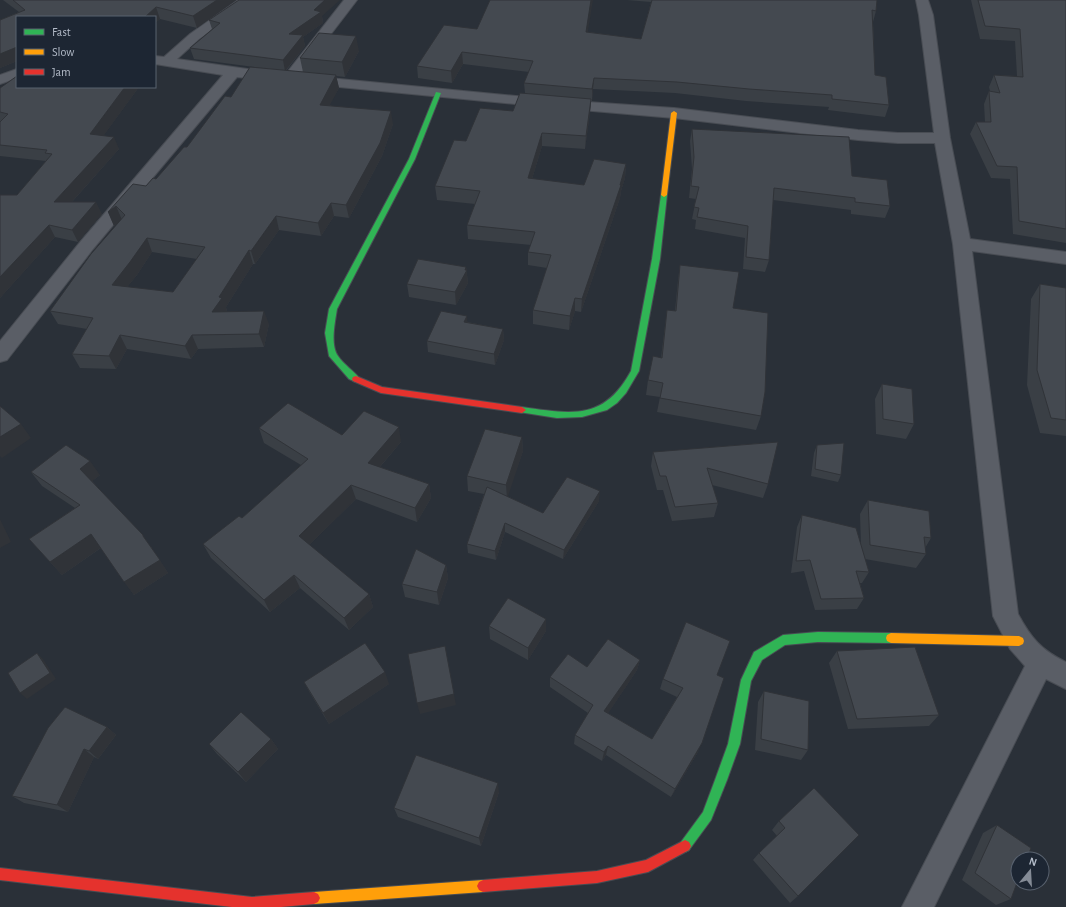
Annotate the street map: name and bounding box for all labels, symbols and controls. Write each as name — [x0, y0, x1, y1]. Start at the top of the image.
legend — [16, 16, 156, 88]
text: Fast — [52, 26, 71, 38]
text: Slow — [52, 46, 74, 58]
text: Jam — [52, 66, 71, 78]
north arrow — [1010, 851, 1050, 891]
text: N — [1028, 856, 1038, 868]

